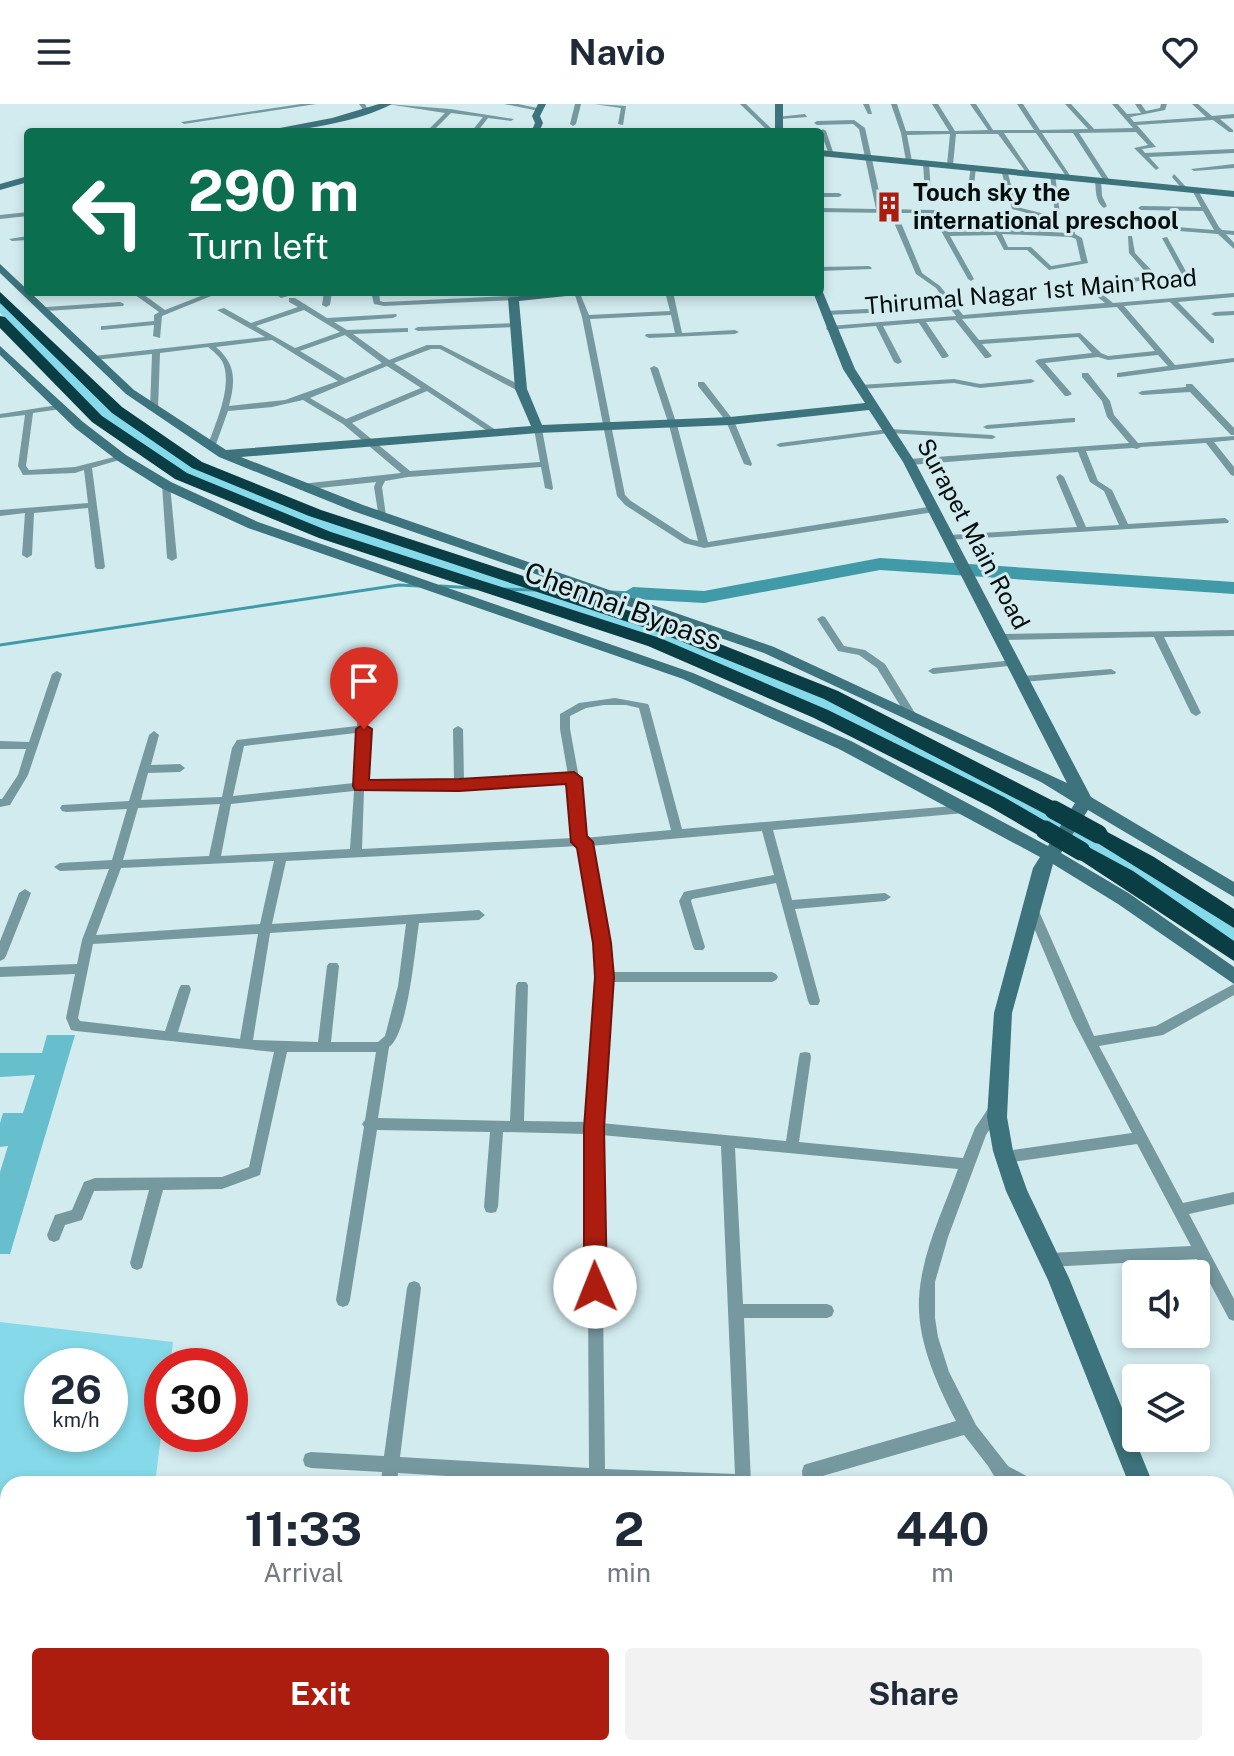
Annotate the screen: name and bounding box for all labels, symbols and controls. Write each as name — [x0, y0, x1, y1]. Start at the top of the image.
icon: menu — [32, 30, 76, 74]
icon: heart — [1158, 30, 1202, 74]
text: Navio — [569, 31, 665, 73]
text: 290 m — [188, 158, 359, 224]
icon: left — [56, 160, 160, 264]
place label: Touch sky the international preschool — [913, 178, 1179, 234]
building icon: Touch sky the international preschool — [872, 190, 906, 224]
text: Turn left — [188, 225, 329, 267]
street label: Thirumal Nagar 1st Main Road — [864, 263, 1198, 319]
street label: Surapet Main Road — [912, 433, 1036, 634]
street label: Chennai Bypass — [520, 555, 726, 656]
pin — [330, 647, 398, 729]
icon: arrive — [342, 659, 386, 703]
position arrow — [553, 1245, 637, 1329]
map controls — [1122, 1260, 1210, 1452]
button: sound — [1122, 1260, 1210, 1348]
speed limit sign: 30 — [144, 1348, 248, 1452]
button: layers — [1122, 1364, 1210, 1452]
text: 26 — [50, 1366, 102, 1413]
text: km/h — [52, 1408, 100, 1432]
text: 11:33 — [245, 1500, 362, 1557]
text: 2 — [614, 1500, 644, 1557]
text: 440 — [896, 1500, 989, 1557]
text: Arrival — [263, 1557, 344, 1588]
text: min — [607, 1557, 651, 1588]
text: m — [931, 1557, 954, 1588]
button: Exit — [32, 1648, 609, 1740]
button: Share — [625, 1648, 1202, 1740]

